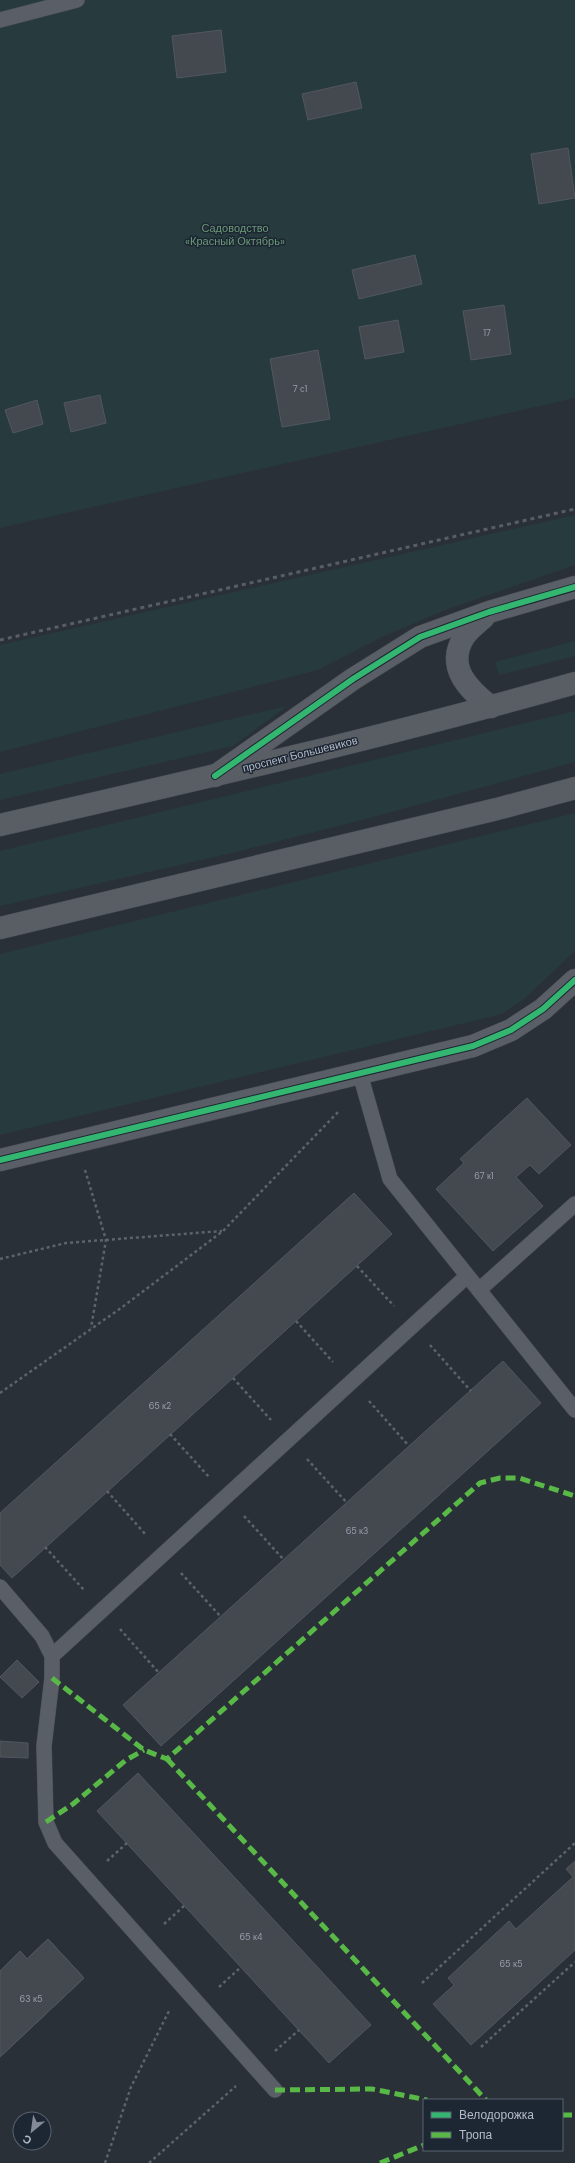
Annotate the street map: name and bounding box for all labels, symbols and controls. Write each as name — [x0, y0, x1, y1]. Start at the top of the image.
park label: Садоводство «Красный Октябрь» — [185, 221, 285, 248]
house number: 17 — [483, 327, 491, 339]
house number: 7 с1 — [293, 383, 307, 395]
street label: проспект Большевиков — [241, 733, 359, 775]
house number: 67 к1 — [474, 1170, 494, 1182]
house number: 65 к2 — [149, 1400, 171, 1412]
house number: 65 к3 — [346, 1525, 368, 1537]
house number: 65 к4 — [240, 1931, 263, 1943]
house number: 65 к5 — [500, 1958, 522, 1970]
house number: 63 к5 — [20, 1993, 42, 2005]
legend — [423, 2099, 563, 2151]
text: Велодорожка — [459, 2107, 534, 2123]
north arrow — [12, 2111, 52, 2151]
text: Тропа — [459, 2127, 493, 2143]
text: С — [20, 2132, 34, 2148]

